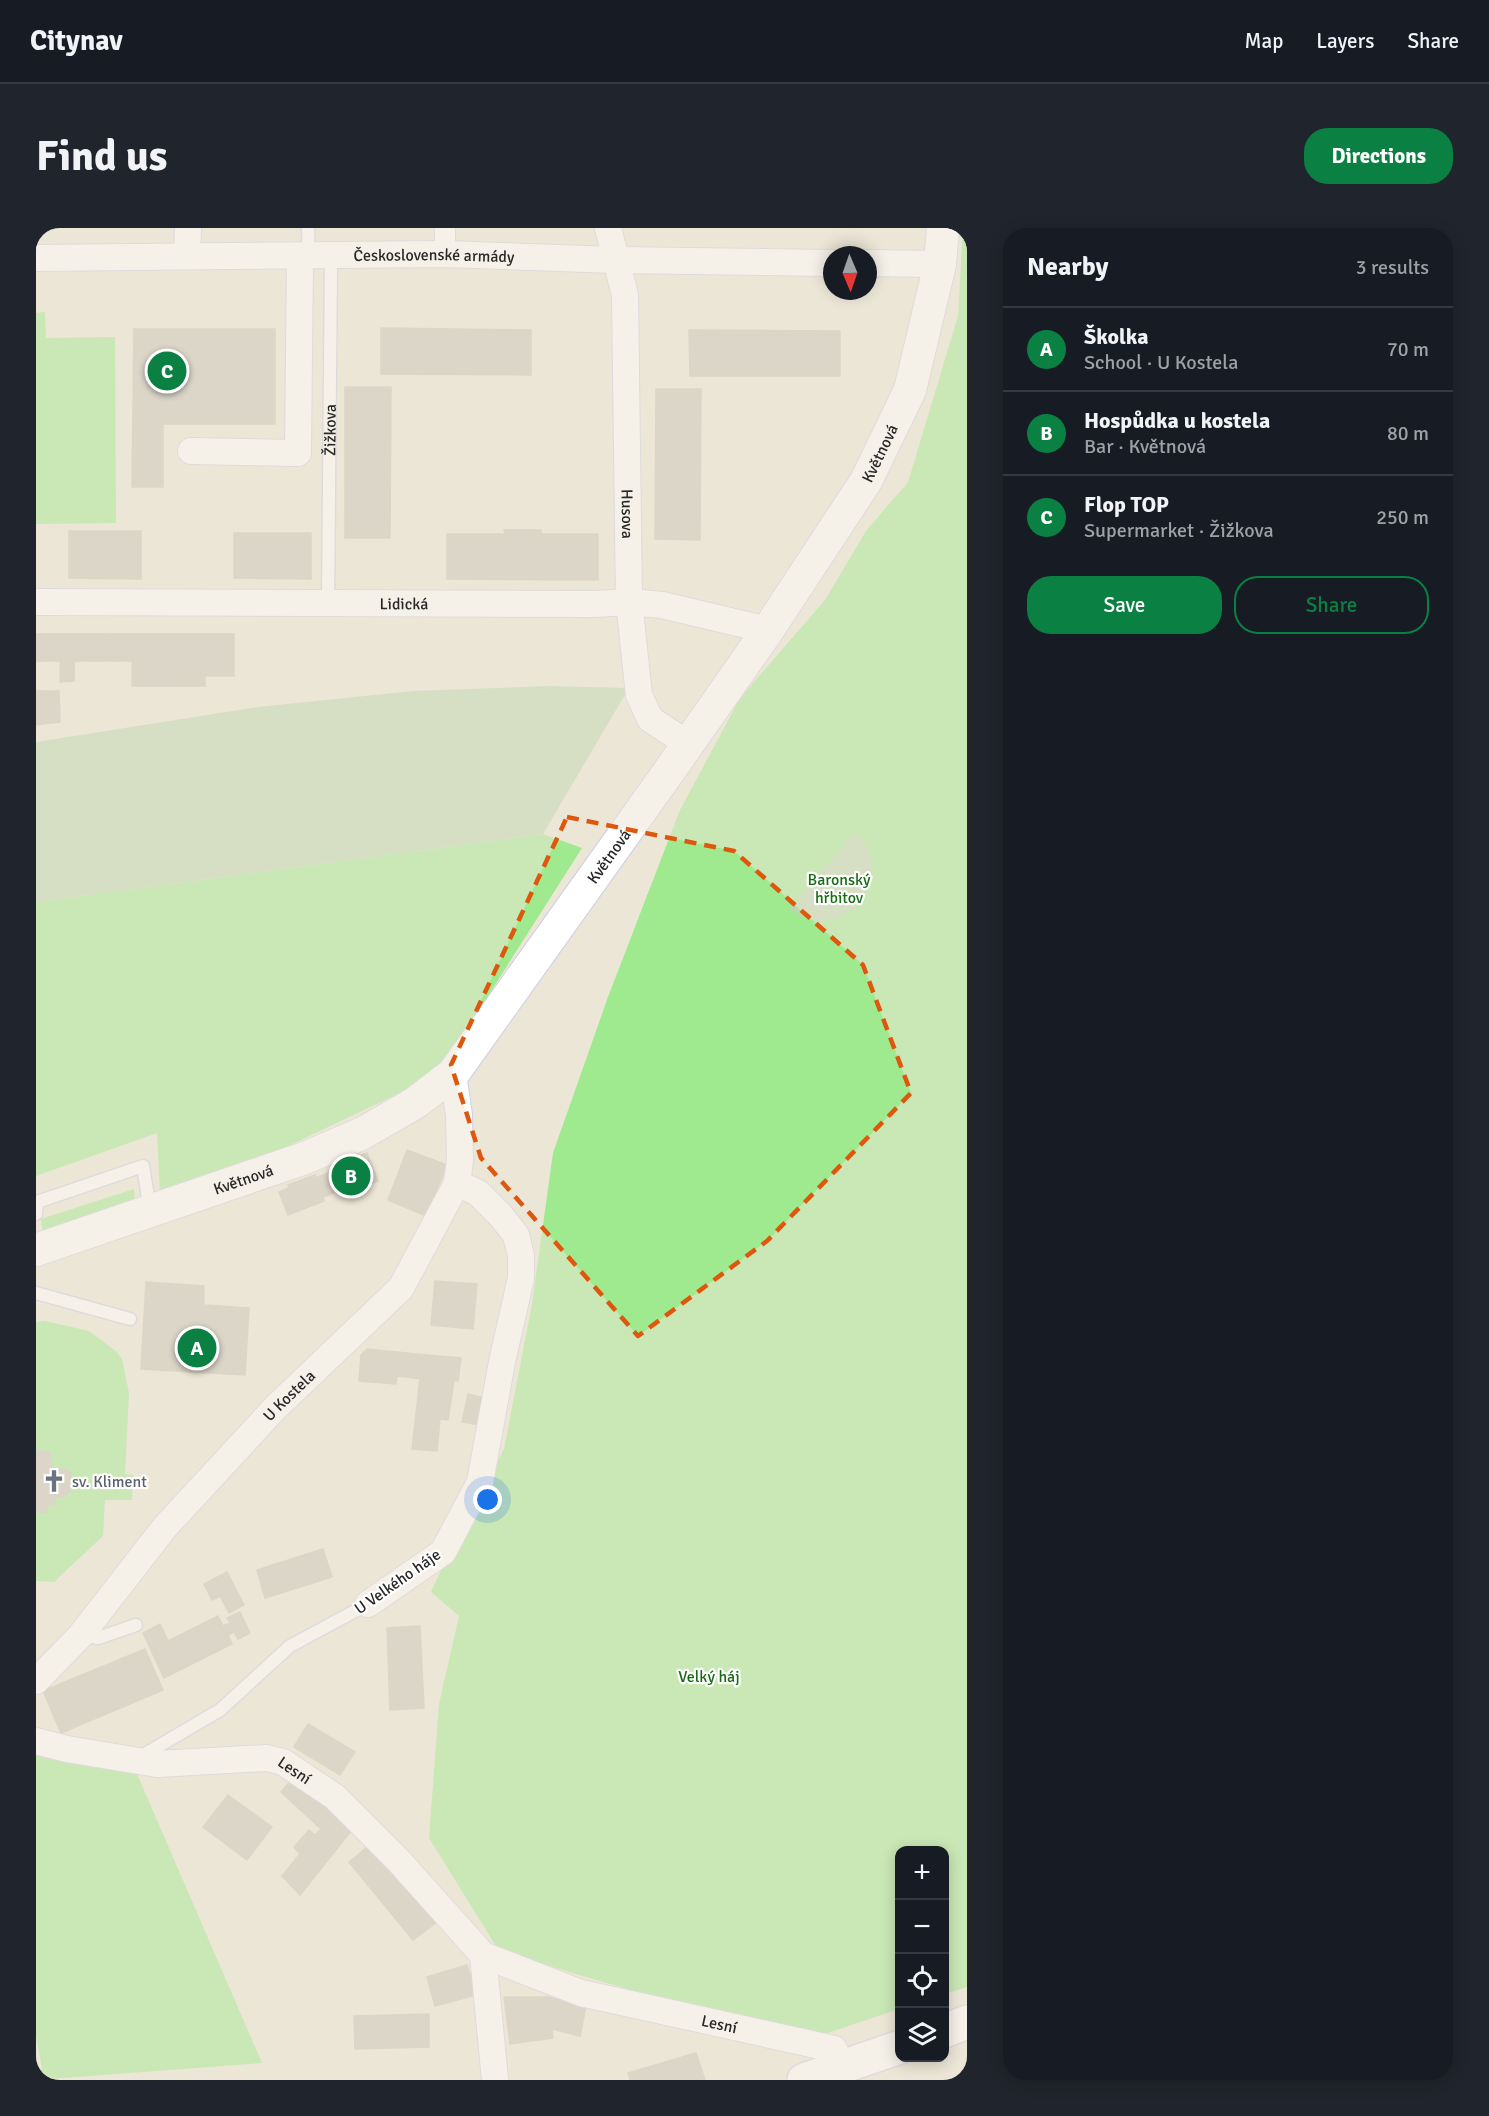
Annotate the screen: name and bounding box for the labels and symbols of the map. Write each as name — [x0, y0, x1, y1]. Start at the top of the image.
street label: Československé armády — [353, 245, 515, 267]
north arrow — [823, 246, 877, 300]
pin: C — [148, 348, 186, 394]
street label: Žižkova — [320, 404, 341, 456]
street label: Květnová — [858, 421, 903, 486]
street label: Husova — [617, 489, 637, 539]
street label: Lidická — [380, 594, 428, 614]
street label: Květnová — [583, 826, 636, 888]
park label: Baronský hřbitov — [808, 870, 871, 908]
pin: B — [332, 1154, 370, 1198]
street label: Květnová — [211, 1161, 276, 1200]
pin: A — [178, 1326, 216, 1370]
street label: U Kostela — [259, 1366, 320, 1426]
church icon: sv. Kliment — [41, 1468, 67, 1494]
place label: sv. Kliment — [72, 1472, 147, 1492]
your location — [473, 1485, 502, 1514]
street label: U Velkého háje — [351, 1545, 445, 1619]
park label: Velký háj — [678, 1667, 740, 1687]
street label: Lesní — [274, 1752, 315, 1789]
street label: Lesní — [699, 2011, 740, 2038]

